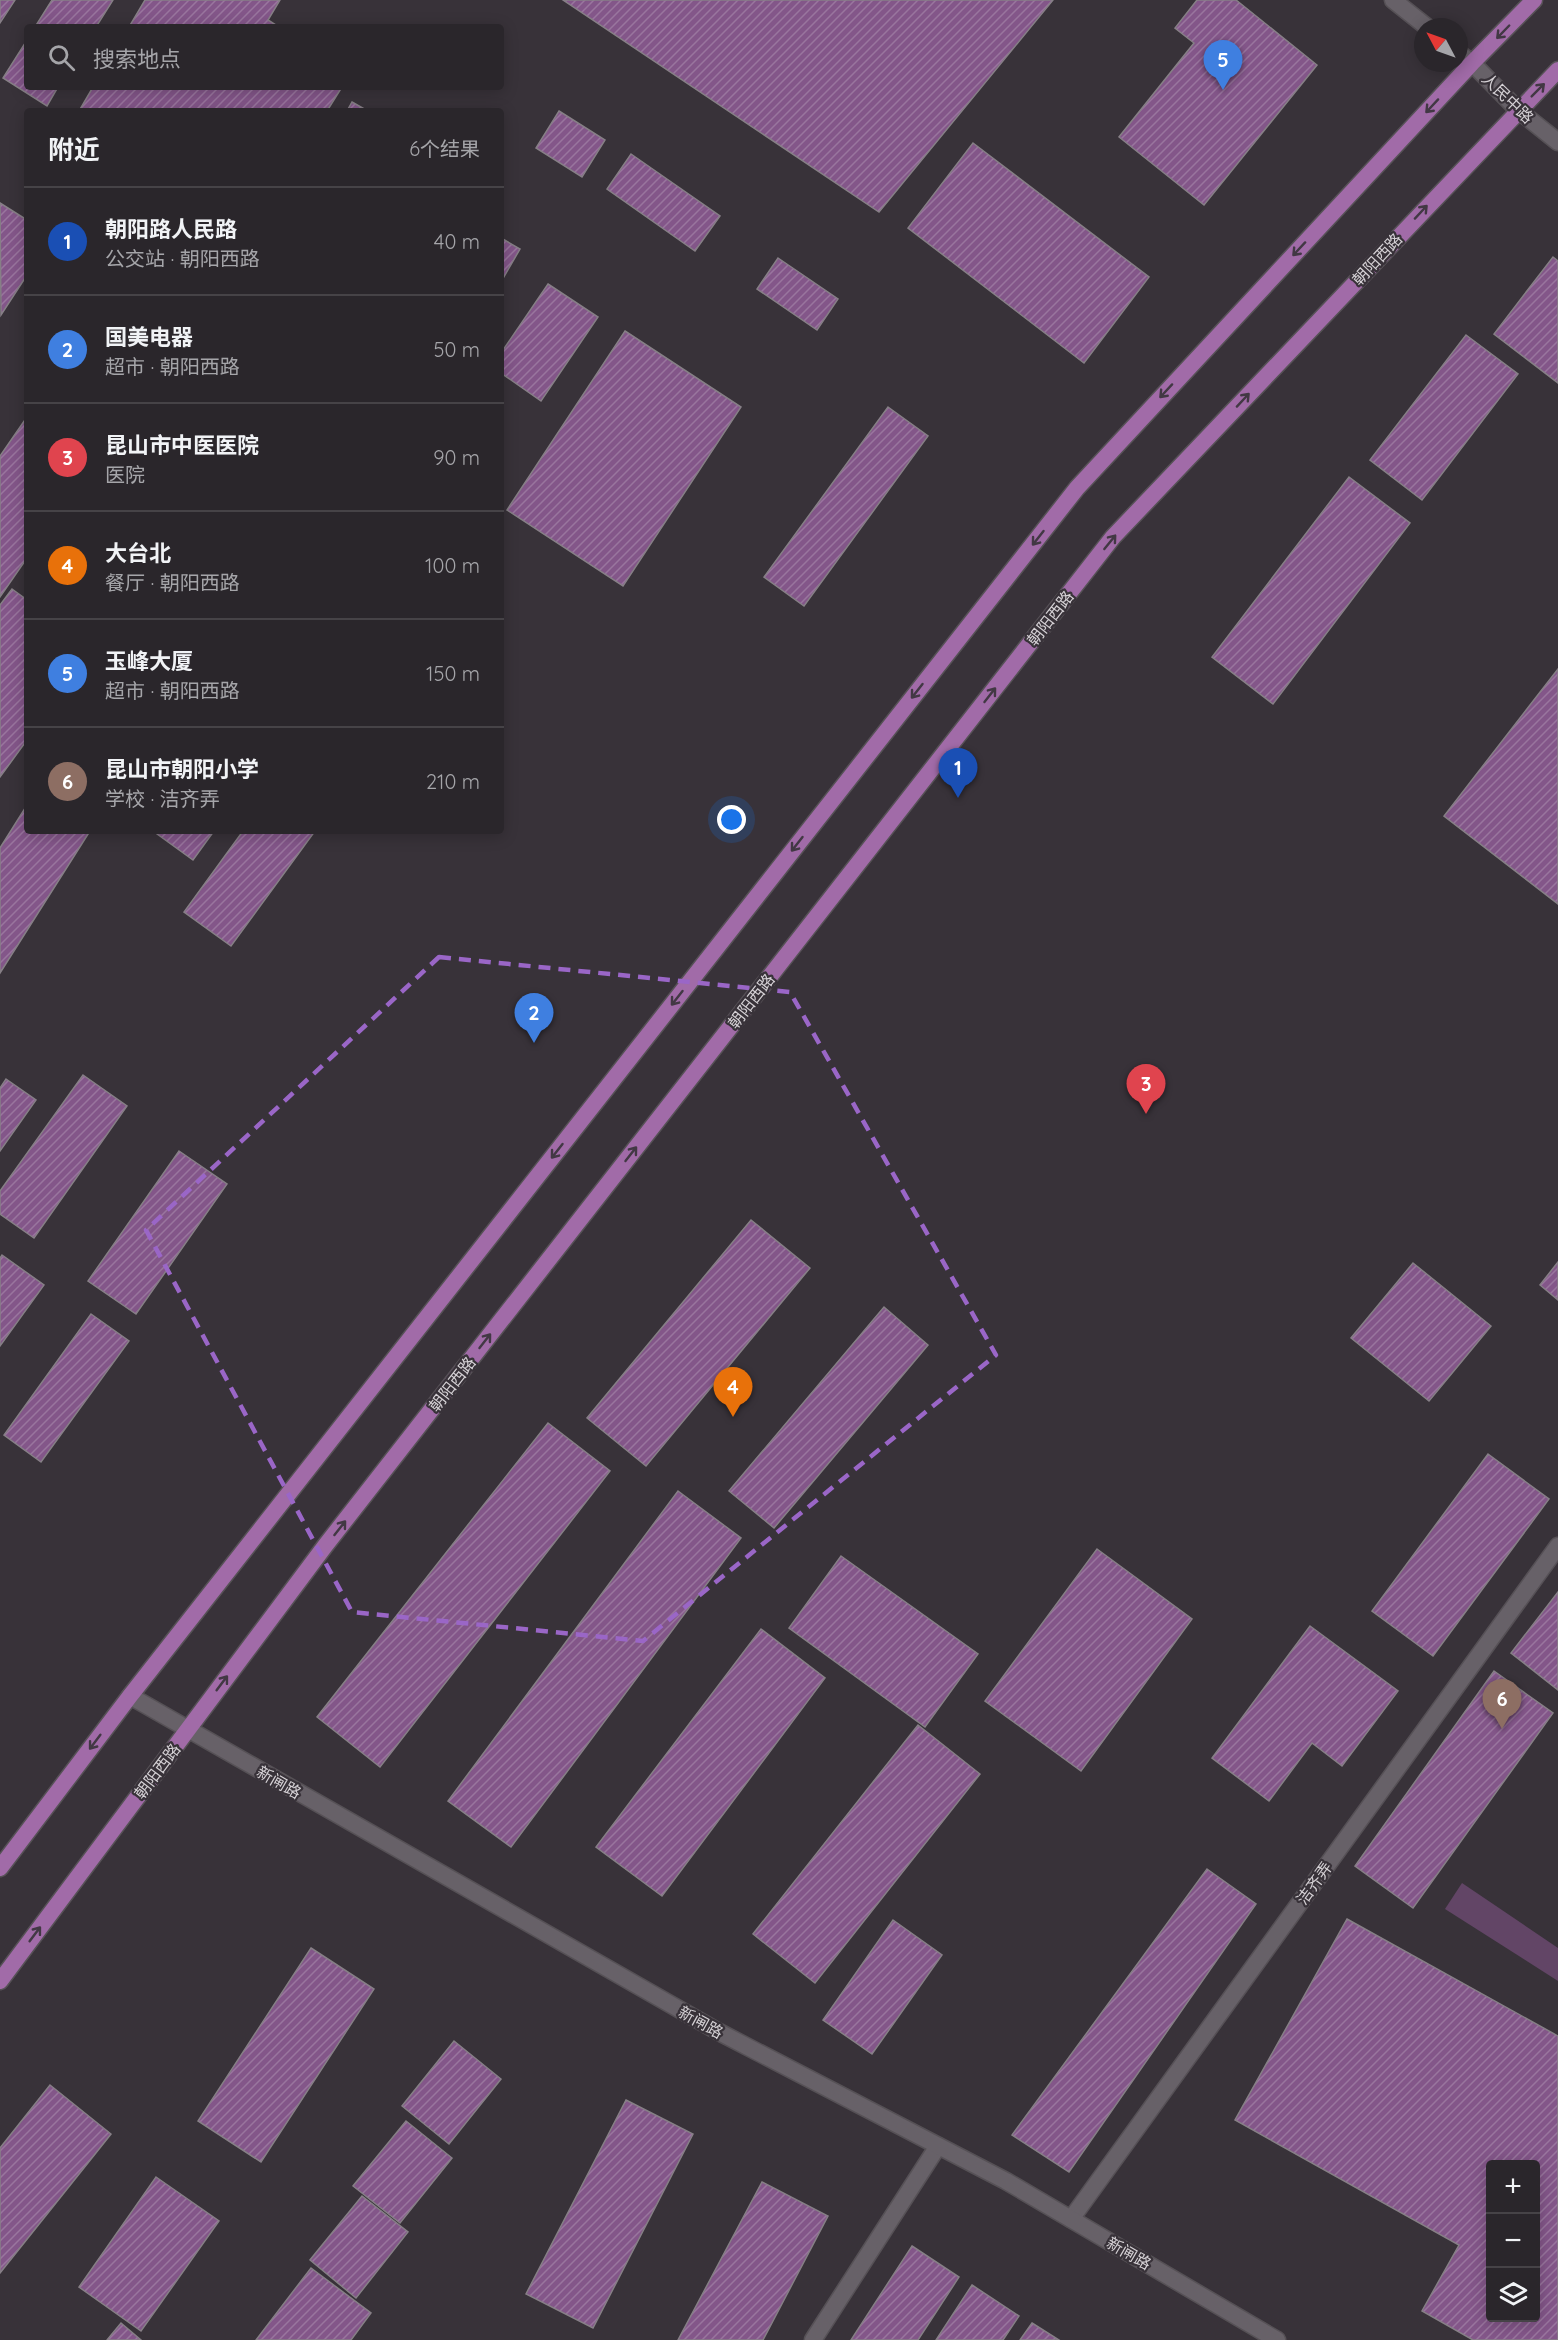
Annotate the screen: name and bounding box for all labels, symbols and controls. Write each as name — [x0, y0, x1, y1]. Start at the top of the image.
north arrow — [1414, 18, 1468, 72]
search box — [24, 24, 504, 90]
one-way arrow — [1496, 24, 1510, 39]
pin: 5 — [1204, 40, 1242, 90]
icon: search — [45, 41, 78, 74]
text: 搜索地点 — [93, 45, 181, 73]
street label: 人民中路 — [1478, 69, 1538, 127]
one-way arrow — [1531, 82, 1545, 97]
one-way arrow — [1425, 98, 1439, 113]
text: 附近 — [48, 133, 100, 166]
text: 6个结果 — [409, 136, 480, 161]
one-way arrow — [1414, 205, 1428, 220]
text: 朝阳路人民路 — [105, 215, 237, 243]
text: 1 — [64, 229, 71, 254]
text: 40 m — [434, 229, 480, 254]
street label: 朝阳西路 — [1348, 229, 1406, 289]
one-way arrow — [1292, 241, 1306, 256]
text: 公交站 · 朝阳西路 — [105, 246, 260, 271]
text: 国美电器 — [105, 323, 193, 351]
text: 2 — [62, 337, 73, 362]
text: 50 m — [434, 337, 480, 362]
text: 超市 · 朝阳西路 — [105, 354, 240, 379]
one-way arrow — [1159, 384, 1174, 399]
one-way arrow — [1236, 392, 1251, 407]
text: 昆山市中医医院 — [105, 431, 259, 459]
text: 3 — [62, 445, 73, 470]
text: 90 m — [433, 445, 480, 470]
text: 医院 — [105, 462, 145, 487]
one-way arrow — [1031, 529, 1044, 545]
one-way arrow — [1103, 534, 1116, 550]
text: 大台北 — [105, 539, 171, 567]
text: 4 — [62, 553, 73, 578]
text: 100 m — [425, 553, 480, 578]
text: 餐厅 · 朝阳西路 — [105, 570, 240, 595]
street label: 朝阳西路 — [1022, 587, 1078, 649]
text: 玉峰大厦 — [105, 647, 193, 675]
text: 5 — [62, 661, 73, 686]
text: 150 m — [426, 661, 480, 686]
text: 超市 · 朝阳西路 — [105, 678, 240, 703]
one-way arrow — [911, 683, 924, 699]
one-way arrow — [983, 687, 996, 703]
pin: 1 — [938, 748, 978, 798]
text: 昆山市朝阳小学 — [105, 755, 259, 783]
text: 6 — [62, 769, 73, 794]
text: 210 m — [426, 769, 480, 794]
text: 学校 · 洁齐弄 — [105, 786, 220, 811]
your location — [717, 805, 746, 834]
one-way arrow — [791, 836, 804, 852]
street label: 朝阳西路 — [723, 970, 779, 1032]
one-way arrow — [670, 990, 683, 1006]
pin: 2 — [514, 994, 554, 1043]
pin: 3 — [1126, 1064, 1166, 1114]
one-way arrow — [550, 1143, 563, 1159]
one-way arrow — [625, 1146, 638, 1162]
one-way arrow — [479, 1333, 492, 1349]
street label: 朝阳西路 — [424, 1353, 480, 1415]
pin: 4 — [714, 1368, 752, 1417]
one-way arrow — [333, 1520, 346, 1536]
one-way arrow — [216, 1676, 229, 1692]
pin: 6 — [1482, 1680, 1522, 1729]
one-way arrow — [89, 1734, 101, 1750]
street label: 朝阳西路 — [130, 1739, 184, 1803]
street label: 新闸路 — [253, 1761, 305, 1803]
street label: 洁齐弄 — [1292, 1858, 1336, 1908]
one-way arrow — [29, 1927, 41, 1943]
street label: 新闸路 — [675, 2002, 727, 2042]
map controls — [1486, 2160, 1540, 2322]
button: + — [1486, 2160, 1540, 2214]
button: − — [1486, 2214, 1540, 2268]
street label: 新闸路 — [1103, 2232, 1155, 2274]
button: layers — [1486, 2268, 1540, 2322]

